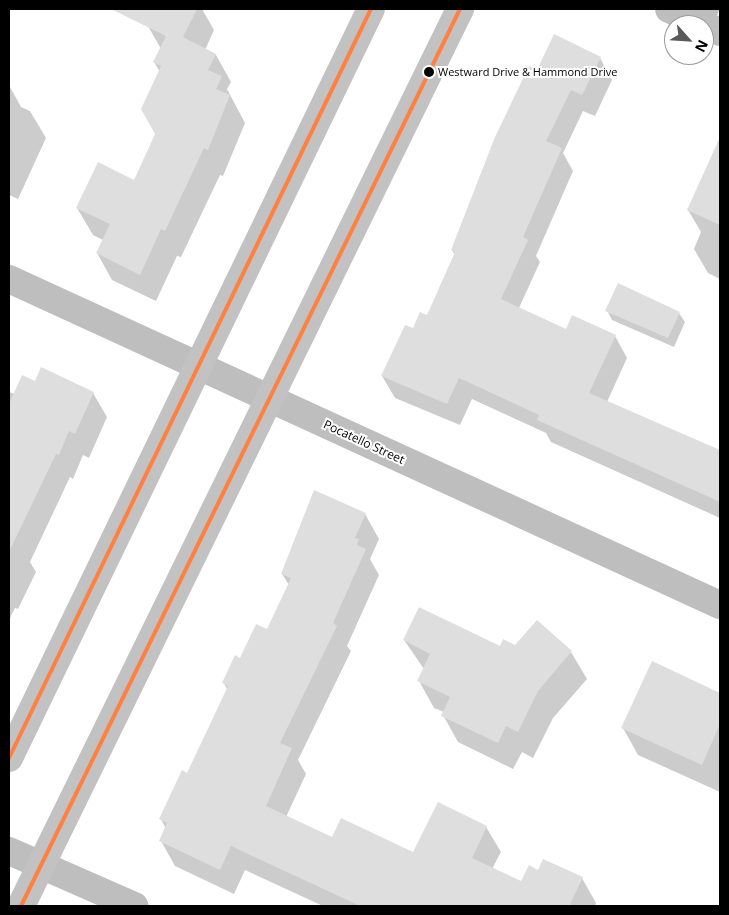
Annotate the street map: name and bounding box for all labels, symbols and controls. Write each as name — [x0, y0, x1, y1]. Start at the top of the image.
north arrow — [664, 15, 714, 65]
text: N — [691, 37, 713, 56]
place label: Westward Drive & Hammond Drive — [438, 65, 617, 79]
marker: Westward Drive & Hammond Drive — [424, 67, 434, 77]
street label: Pocatello Street — [321, 417, 407, 467]

